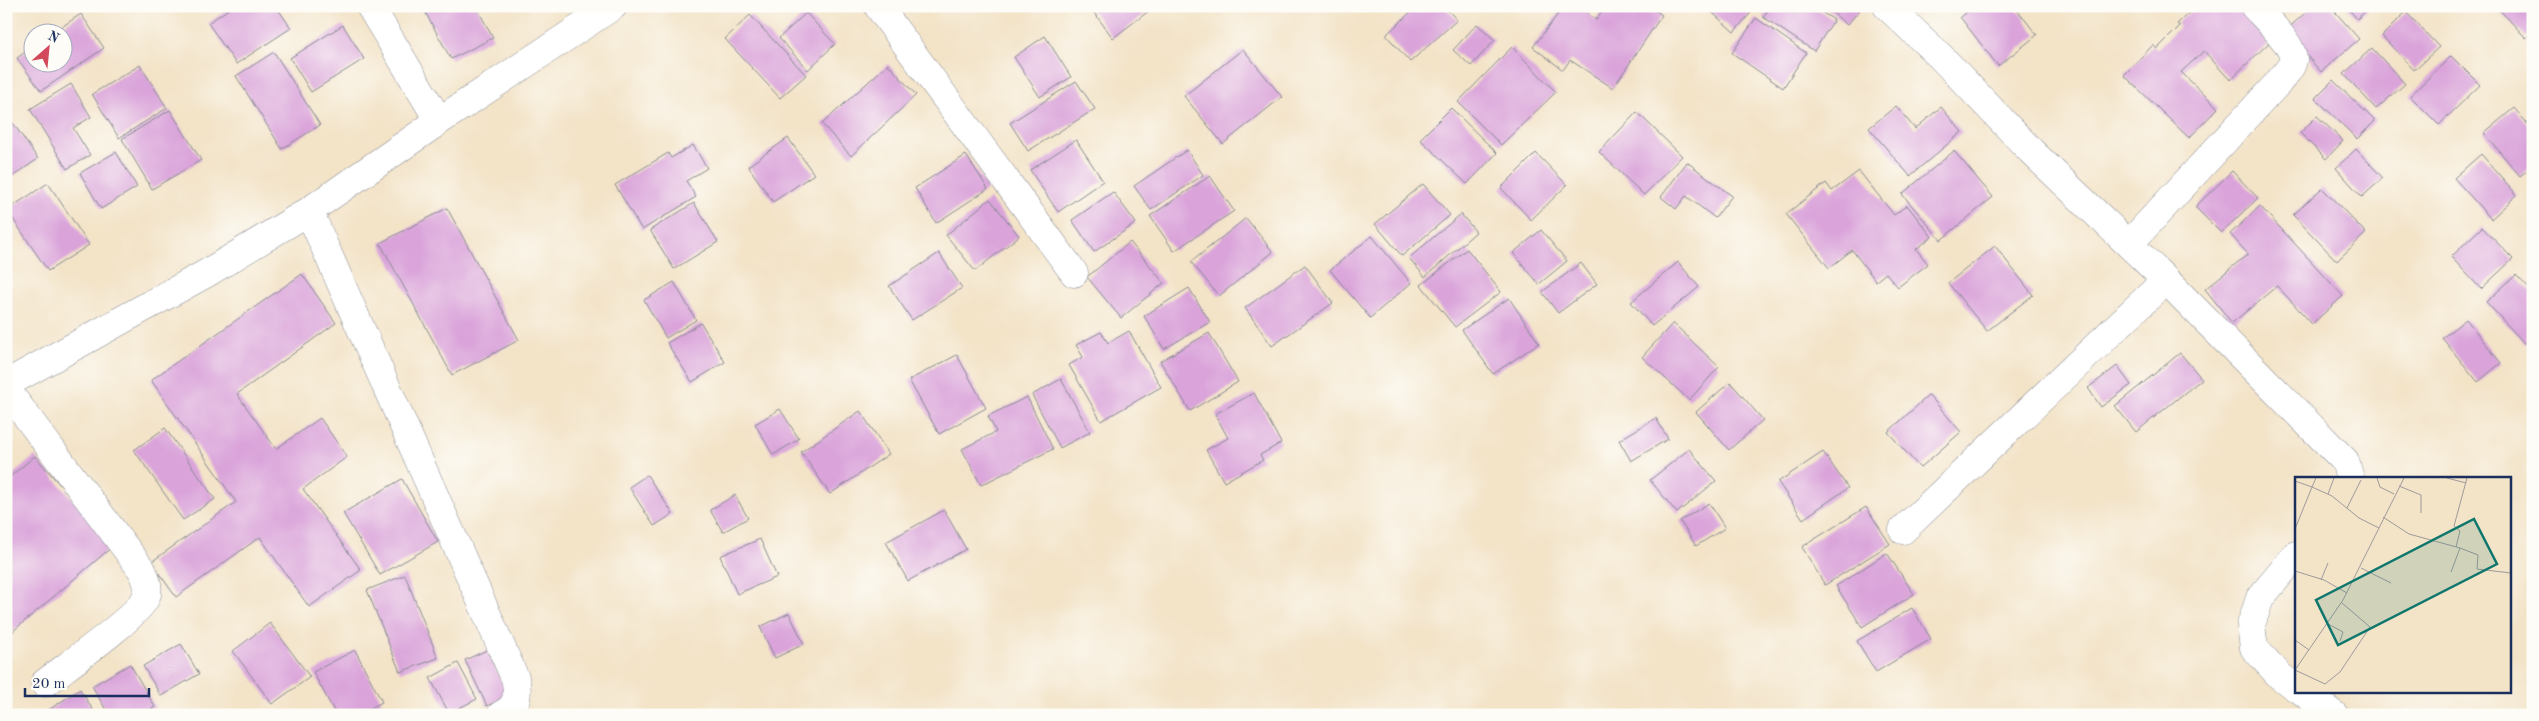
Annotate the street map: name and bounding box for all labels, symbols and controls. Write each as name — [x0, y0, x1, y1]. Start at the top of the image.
north arrow — [22, 22, 72, 72]
text: N — [46, 29, 62, 46]
inset map — [2295, 477, 2512, 694]
scale bar — [25, 666, 149, 698]
text: 20 m — [32, 677, 66, 692]

